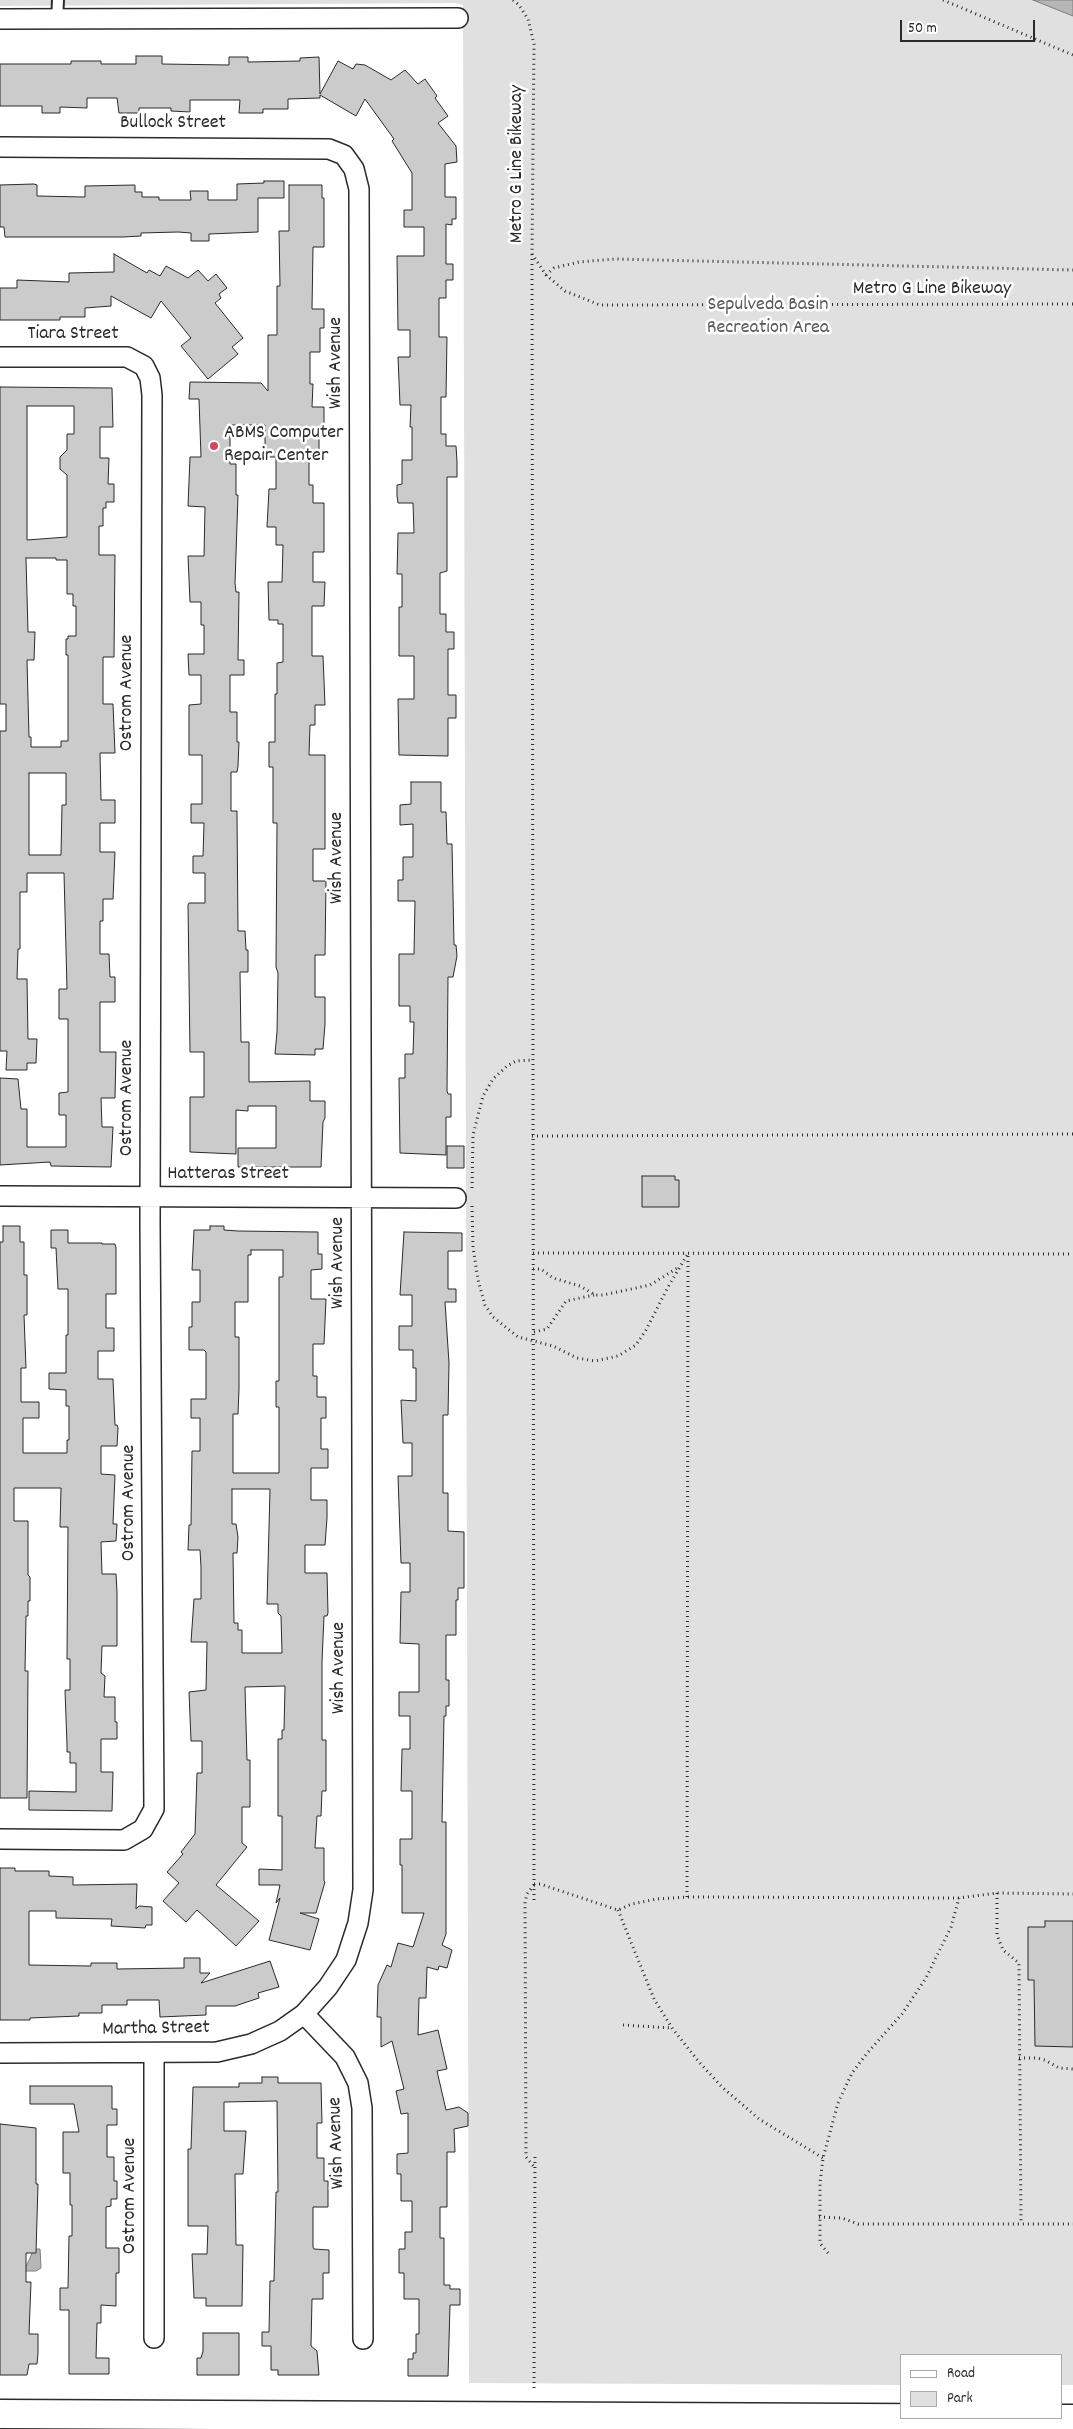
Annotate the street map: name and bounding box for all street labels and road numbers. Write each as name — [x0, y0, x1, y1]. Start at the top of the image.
street label: Metro G Line Bikeway — [506, 85, 530, 243]
street label: Bullock Street — [120, 112, 226, 136]
street label: Metro G Line Bikeway — [853, 278, 1011, 302]
street label: Wish Avenue — [325, 317, 349, 409]
street label: Tiara Street — [27, 323, 119, 347]
street label: Ostrom Avenue — [116, 635, 140, 751]
street label: Wish Avenue — [326, 812, 350, 904]
street label: Ostrom Avenue — [116, 1040, 140, 1156]
street label: Hatteras Street — [167, 1163, 289, 1187]
street label: Wish Avenue — [327, 1217, 351, 1309]
street label: Ostrom Avenue — [118, 1445, 142, 1561]
street label: Wish Avenue — [328, 1622, 352, 1714]
street label: Martha Street — [102, 2017, 210, 2043]
street label: Wish Avenue — [324, 2097, 352, 2189]
street label: Ostrom Avenue — [119, 2138, 143, 2254]

